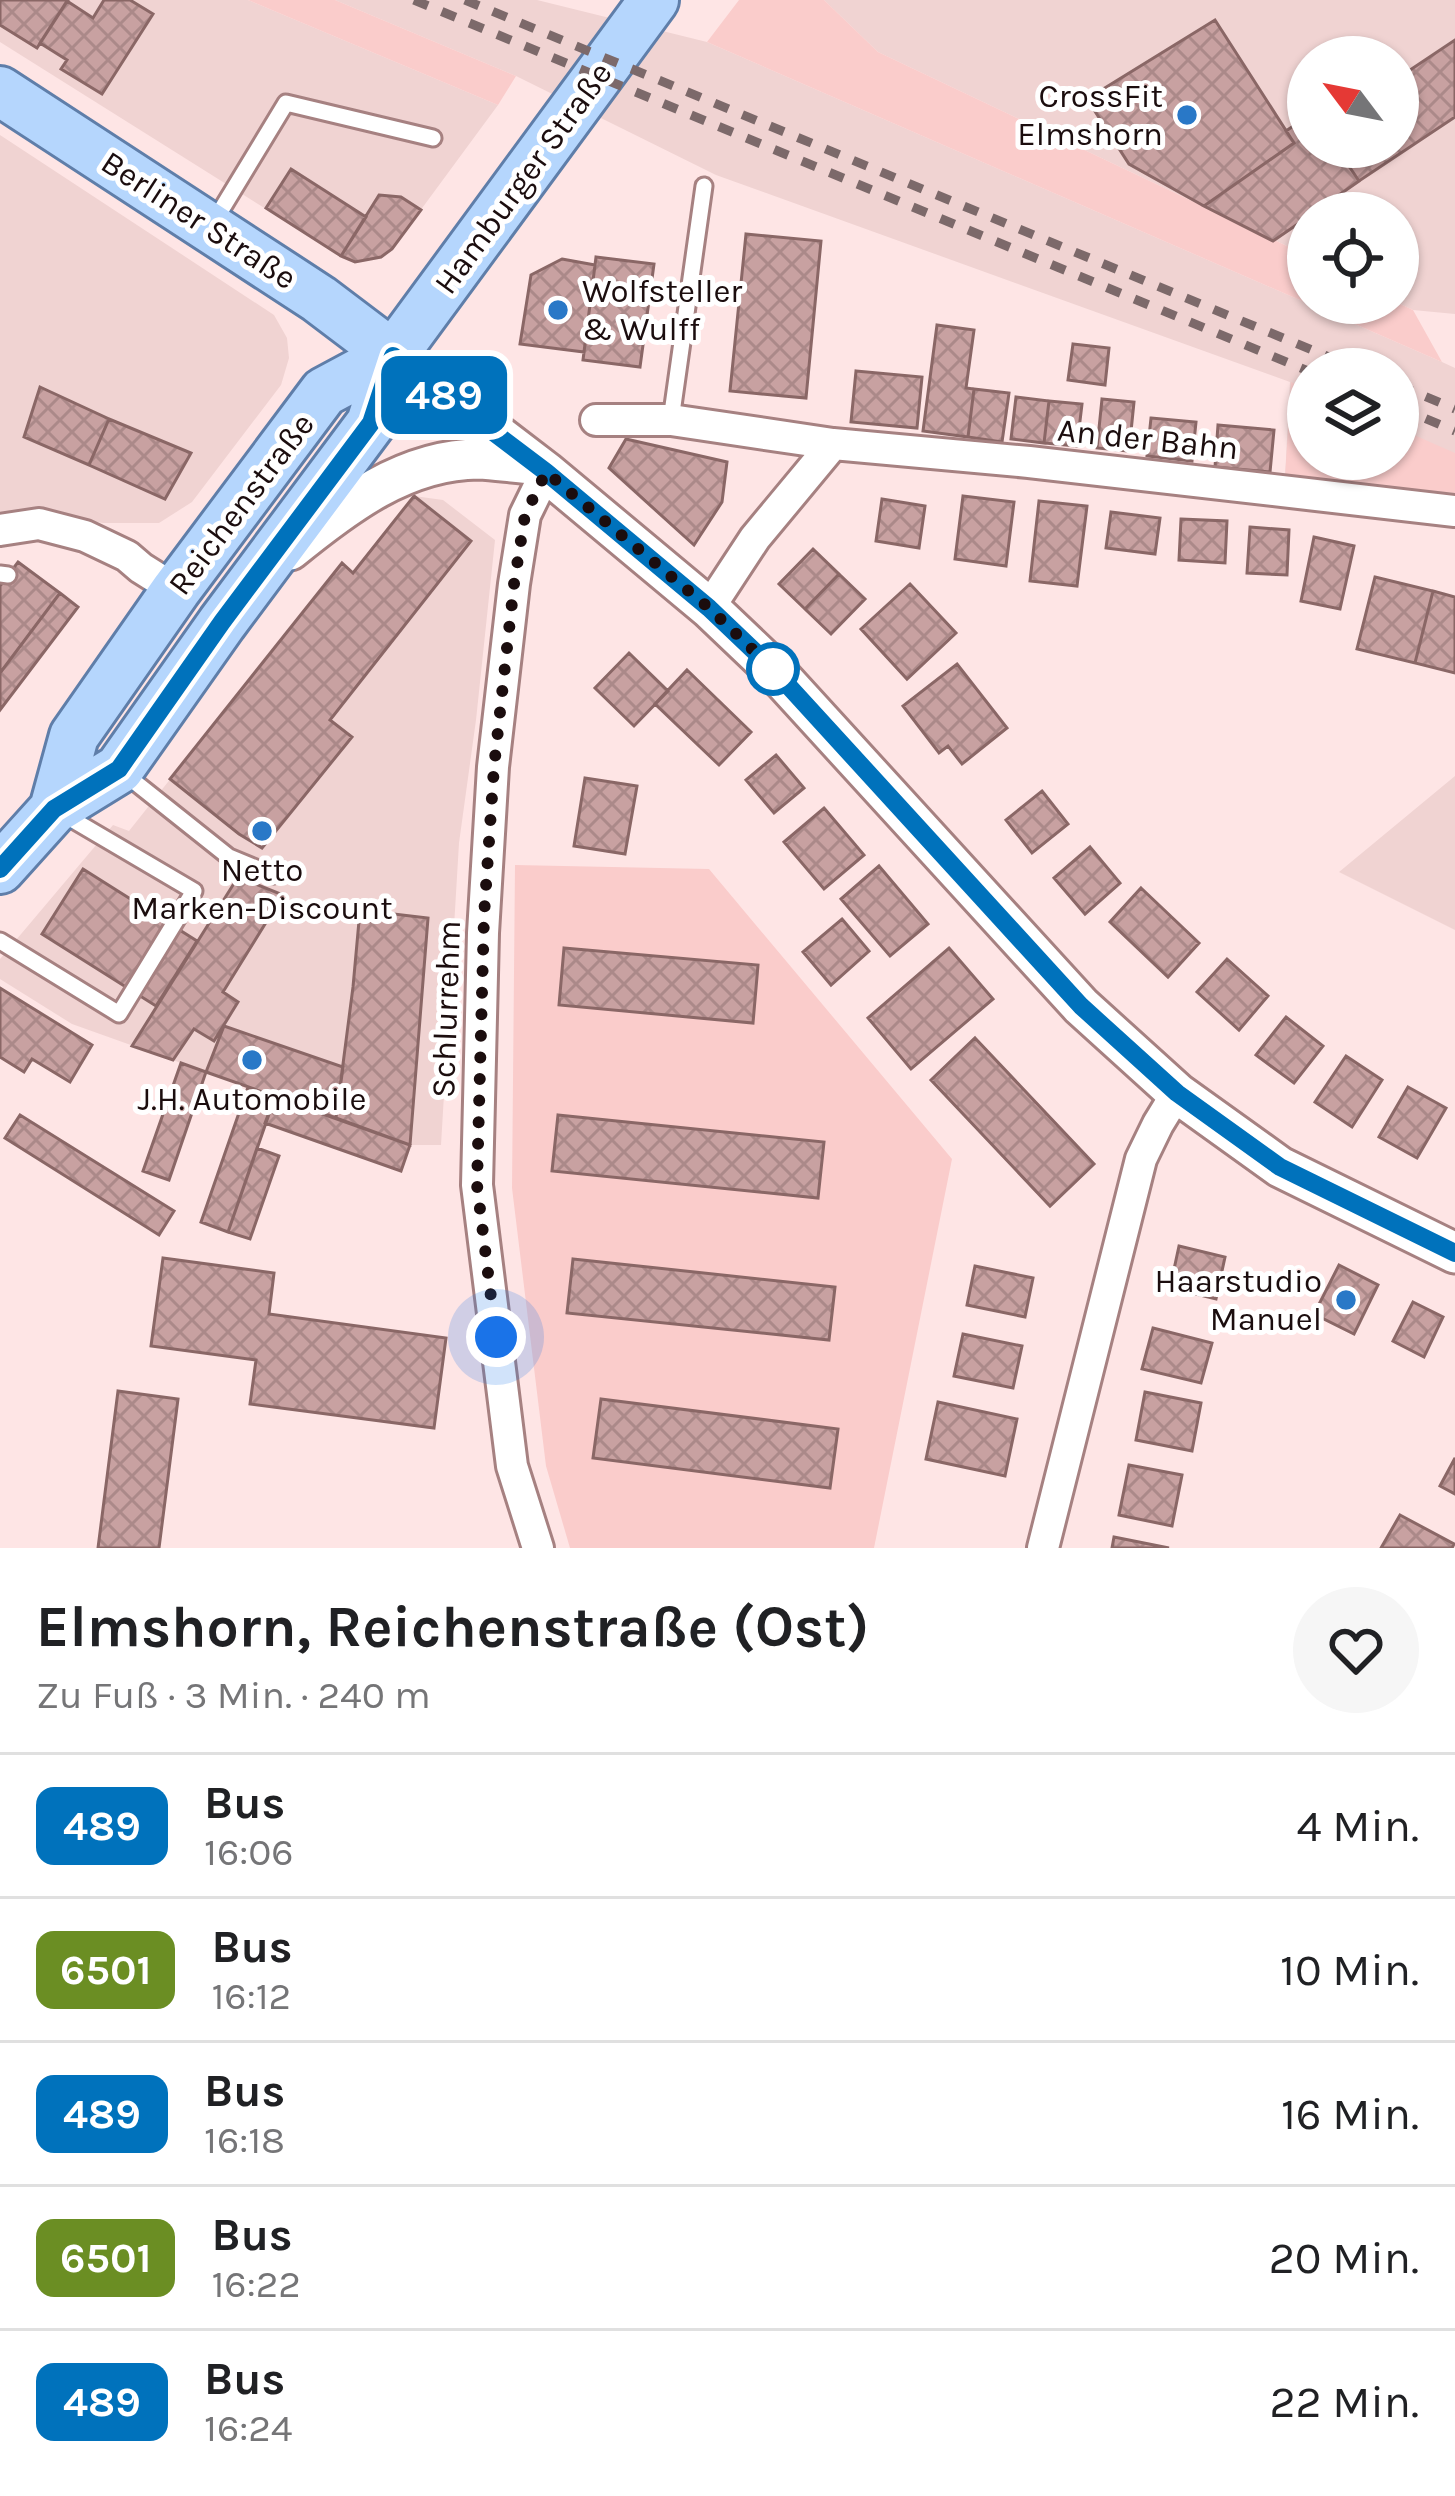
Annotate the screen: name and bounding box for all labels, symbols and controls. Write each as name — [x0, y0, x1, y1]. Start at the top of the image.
north arrow — [1287, 36, 1419, 168]
map controls — [1287, 36, 1419, 480]
street label: Hamburger Straße — [426, 55, 620, 301]
place label: CrossFit Elmshorn — [1017, 77, 1163, 153]
marker: CrossFit Elmshorn — [1174, 102, 1200, 128]
street label: Berliner Straße — [94, 143, 304, 297]
button: locate — [1287, 192, 1419, 324]
place label: Wolfsteller & Wulff — [582, 272, 742, 348]
marker: Wolfsteller & Wulff — [545, 297, 571, 323]
button: layers — [1287, 348, 1419, 480]
line badge: 489 — [375, 356, 513, 434]
text: 489 — [405, 370, 483, 420]
street label: Reichenstraße — [160, 406, 322, 602]
street label: An der Bahn — [1056, 411, 1240, 467]
unlabelled marker — [748, 644, 798, 694]
marker: Netto Marken-Discount — [249, 818, 275, 844]
place label: Netto Marken-Discount — [131, 851, 393, 927]
street label: Schlurrehm — [424, 920, 468, 1098]
marker: J.H. Automobile — [239, 1047, 265, 1073]
place label: J.H. Automobile — [138, 1080, 366, 1118]
place label: Haarstudio Manuel — [1155, 1262, 1322, 1338]
marker: Haarstudio Manuel — [1333, 1287, 1359, 1313]
your location — [466, 1307, 526, 1367]
button: heart — [1293, 1587, 1419, 1713]
text: Elmshorn, Reichenstraße (Ost) — [36, 1594, 869, 1660]
text: Zu Fuß · 3 Min. · 240 m — [36, 1672, 431, 1718]
text: Bus — [204, 1777, 285, 1829]
text: 4 Min. — [1296, 1800, 1419, 1852]
text: 489 — [63, 1801, 141, 1851]
text: 16:06 — [204, 1829, 294, 1875]
text: Bus — [211, 1921, 293, 1973]
text: 10 Min. — [1280, 1944, 1419, 1996]
text: 6501 — [60, 1945, 151, 1995]
text: 16:12 — [211, 1973, 291, 2019]
text: Bus — [204, 2065, 285, 2117]
text: 16 Min. — [1281, 2088, 1419, 2140]
text: 489 — [63, 2089, 141, 2139]
text: 16:18 — [204, 2117, 285, 2163]
text: Bus — [211, 2209, 293, 2261]
text: 20 Min. — [1269, 2232, 1419, 2284]
text: 6501 — [60, 2233, 151, 2283]
text: 16:22 — [211, 2261, 301, 2307]
text: Bus — [204, 2353, 285, 2405]
text: 22 Min. — [1269, 2376, 1419, 2428]
text: 489 — [63, 2377, 141, 2427]
text: 16:24 — [204, 2405, 293, 2451]

